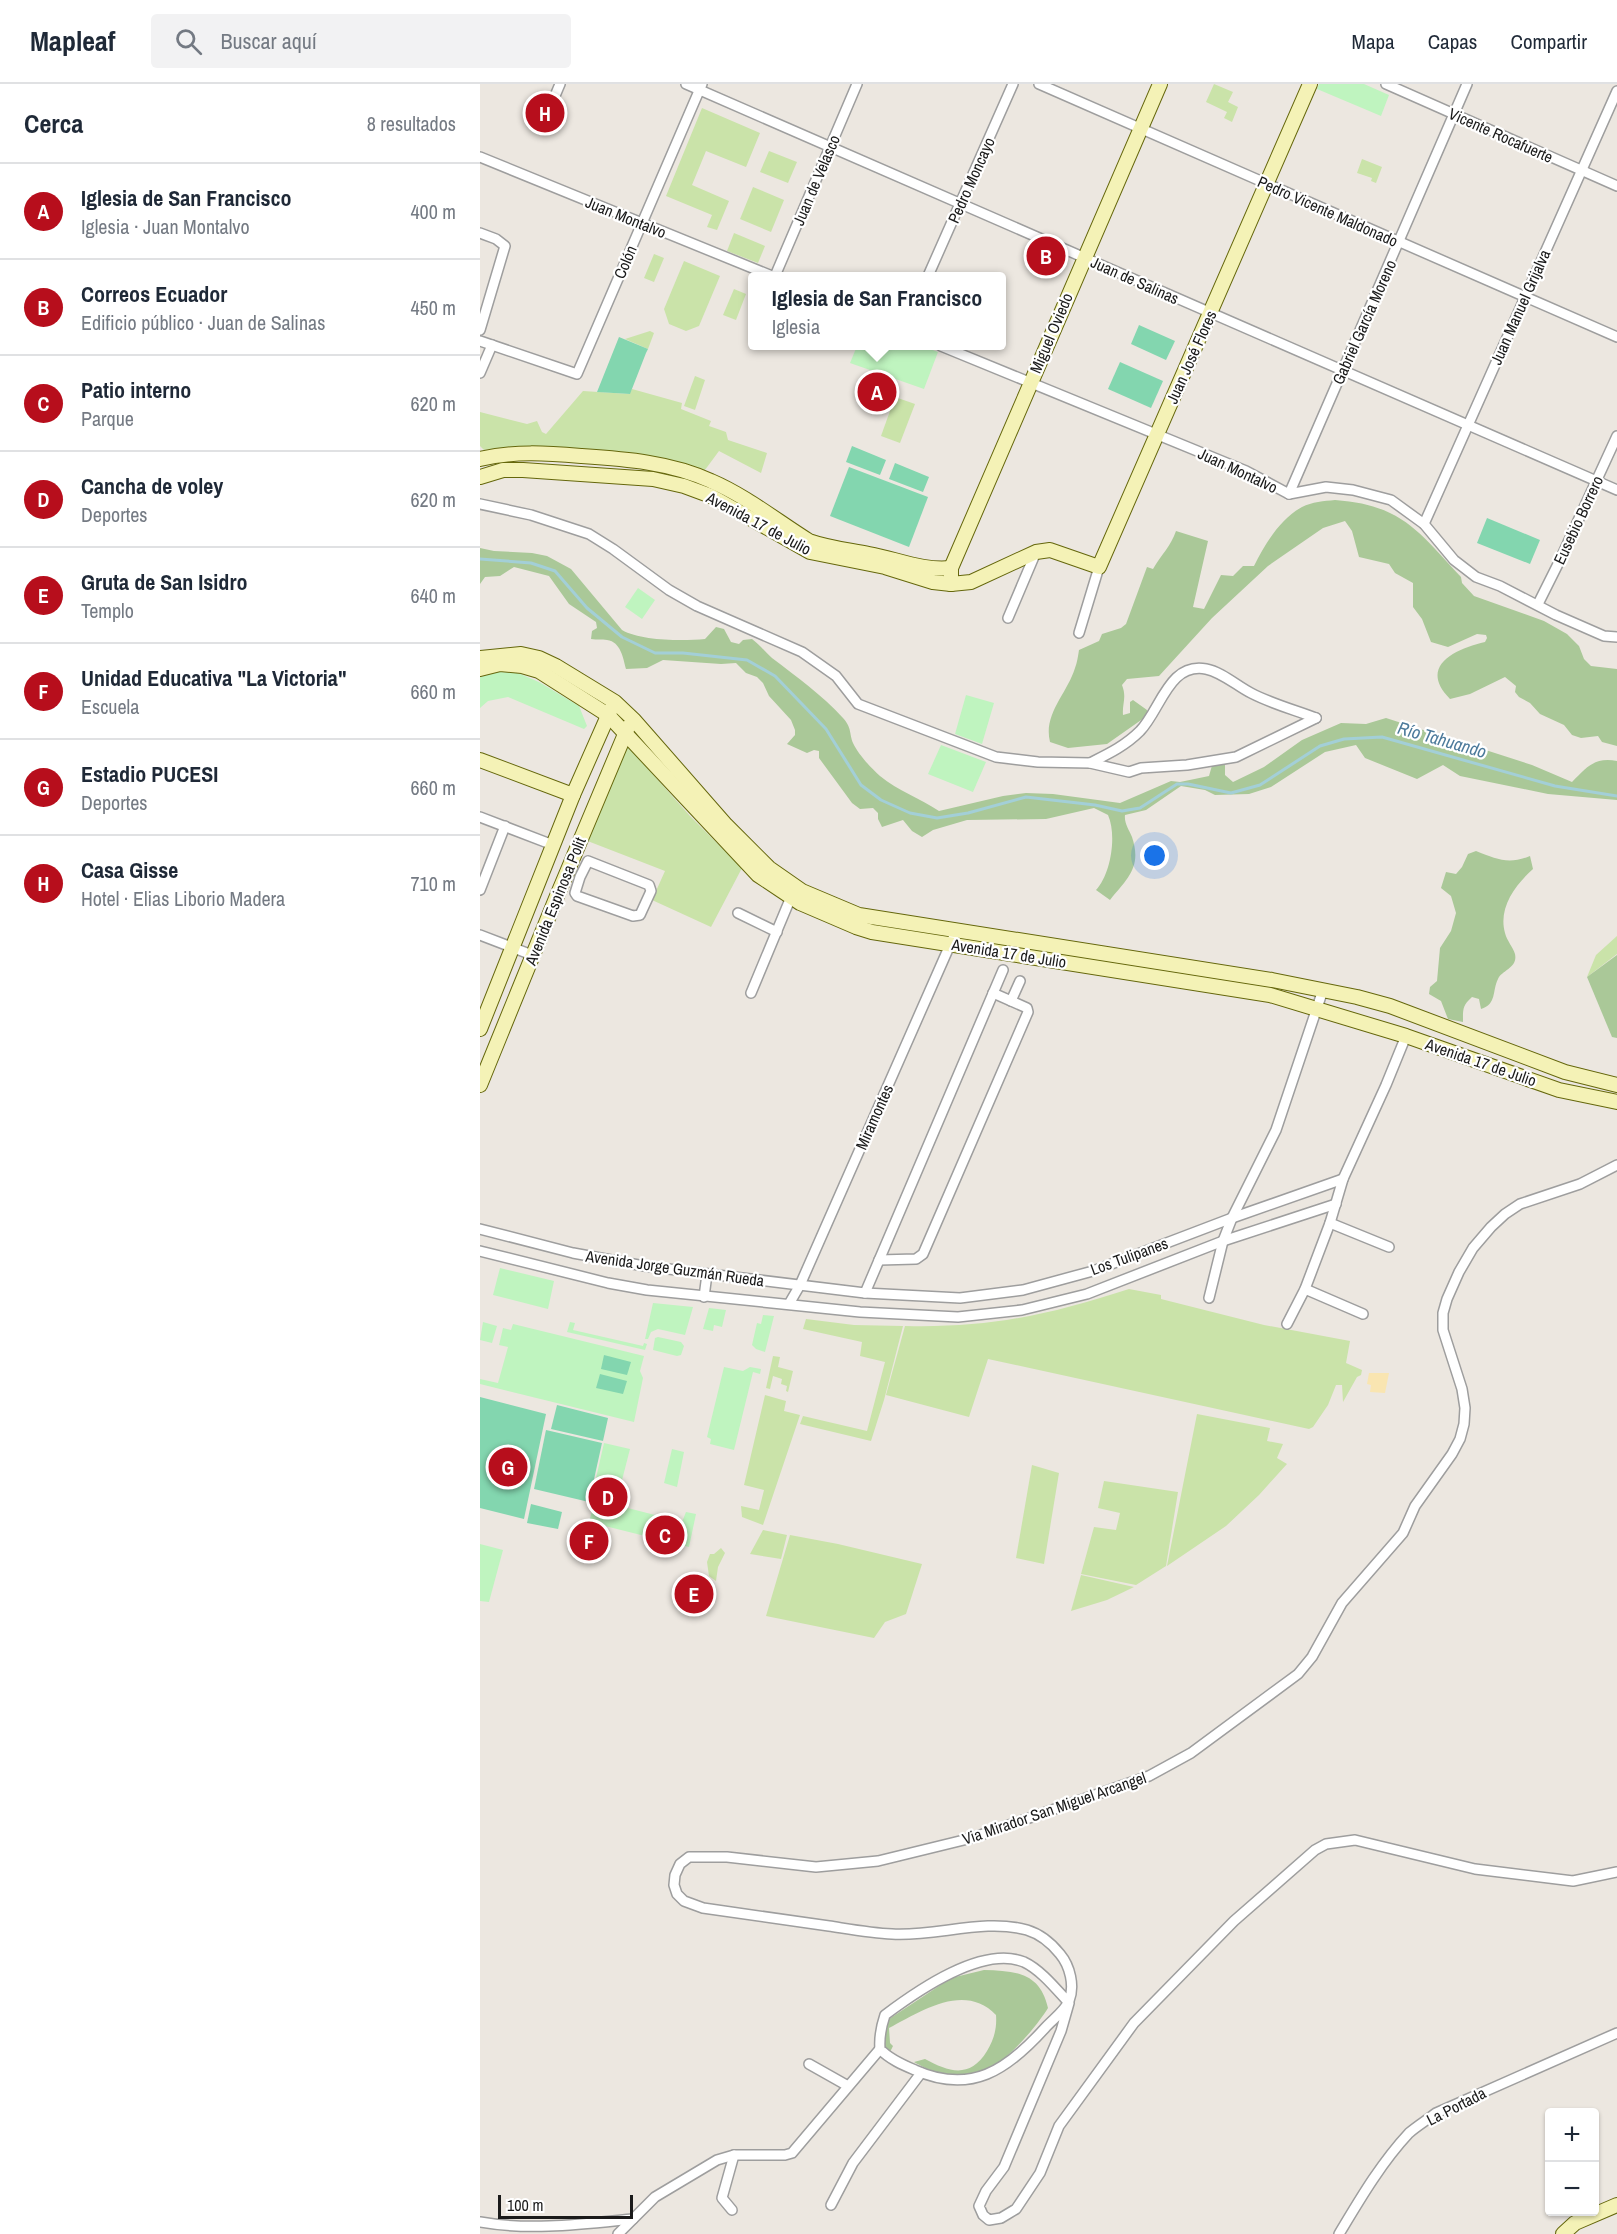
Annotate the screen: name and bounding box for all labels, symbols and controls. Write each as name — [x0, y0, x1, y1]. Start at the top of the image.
search box — [151, 14, 571, 68]
text: Mapleaf — [30, 22, 115, 60]
icon: search — [172, 25, 205, 58]
text: Buscar aquí — [220, 26, 317, 56]
text: Mapa — [1352, 27, 1395, 56]
text: Capas — [1428, 27, 1477, 56]
text: Compartir — [1510, 27, 1587, 56]
pin: H — [526, 90, 564, 135]
street label: Vicente Rocafuerte — [1445, 102, 1557, 168]
text: Cerca — [24, 106, 83, 141]
text: 8 resultados — [367, 110, 456, 137]
street label: Juan de Velasco — [787, 131, 845, 229]
street label: Pedro Moncayo — [942, 134, 1000, 226]
street label: Pedro Vicente Maldonado — [1254, 170, 1402, 252]
text: Iglesia de San Francisco — [81, 183, 292, 213]
street label: Juan Montalvo — [582, 191, 670, 243]
text: A — [38, 198, 49, 225]
text: 400 m — [410, 198, 456, 225]
text: Iglesia · Juan Montalvo — [81, 213, 250, 240]
pin: B — [1026, 234, 1066, 279]
street label: Colón — [608, 242, 642, 282]
street label: Juan Manuel Grijalva — [1485, 245, 1556, 368]
street label: Juan de Salinas — [1088, 251, 1182, 309]
street label: Gabriel García Moreno — [1327, 256, 1401, 388]
popup — [748, 272, 1006, 350]
text: Correos Ecuador — [81, 279, 227, 309]
text: Iglesia de San Francisco — [772, 283, 982, 313]
street label: Miguel Oviedo — [1024, 289, 1078, 377]
text: B — [38, 294, 49, 321]
text: 450 m — [410, 294, 456, 321]
street label: Juan José Flores — [1161, 307, 1221, 407]
text: Edificio público · Juan de Salinas — [81, 309, 325, 336]
text: Iglesia — [772, 313, 820, 340]
pin: A — [858, 370, 896, 414]
text: Patio interno — [81, 375, 191, 405]
text: C — [38, 390, 49, 417]
text: 620 m — [410, 390, 456, 417]
text: Parque — [81, 405, 134, 432]
street label: Juan Montalvo — [1195, 442, 1281, 498]
text: Cancha de voley — [81, 471, 223, 501]
street label: Eusebio Borrero — [1548, 472, 1608, 568]
text: D — [38, 486, 49, 513]
text: 620 m — [410, 486, 456, 513]
street label: Avenida 17 de Julio — [702, 486, 815, 560]
text: Deportes — [81, 501, 148, 528]
text: Gruta de San Isidro — [81, 567, 247, 597]
text: E — [38, 582, 49, 609]
text: 640 m — [410, 582, 456, 609]
text: Templo — [81, 597, 134, 624]
text: Unidad Educativa "La Victoria" — [81, 663, 346, 693]
text: F — [38, 678, 49, 705]
text: 660 m — [410, 678, 456, 705]
text: Escuela — [81, 693, 139, 720]
water label: Río Tahuando — [1395, 715, 1489, 764]
text: Estadio PUCESI — [81, 759, 218, 789]
text: G — [37, 774, 50, 801]
text: 660 m — [410, 774, 456, 801]
text: Deportes — [81, 789, 148, 816]
street label: Avenida Espinosa Polit — [519, 833, 591, 969]
your location — [1140, 841, 1169, 870]
text: Casa Gisse — [81, 855, 178, 885]
text: H — [38, 870, 49, 897]
text: 710 m — [410, 870, 456, 897]
text: Hotel · Elias Liborio Madera — [81, 885, 285, 912]
street label: Avenida 17 de Julio — [949, 933, 1068, 973]
street label: Avenida 17 de Julio — [1422, 1032, 1539, 1091]
street label: Miramontes — [850, 1081, 898, 1153]
street label: Los Tulipanes — [1087, 1232, 1171, 1280]
street label: Avenida Jorge Guzmán Rueda — [583, 1244, 766, 1292]
pin: G — [489, 1444, 528, 1490]
pin: D — [588, 1474, 628, 1520]
pin: C — [646, 1512, 684, 1558]
pin: F — [570, 1518, 608, 1564]
pin: E — [674, 1572, 714, 1616]
street label: Via Mirador San Miguel Arcangel — [959, 1766, 1149, 1850]
street label: La Portada — [1422, 2081, 1490, 2130]
map controls — [1545, 2108, 1599, 2216]
button: + — [1545, 2108, 1599, 2162]
button: − — [1545, 2162, 1599, 2216]
scale bar — [498, 2192, 633, 2220]
text: 100 m — [507, 2194, 543, 2216]

